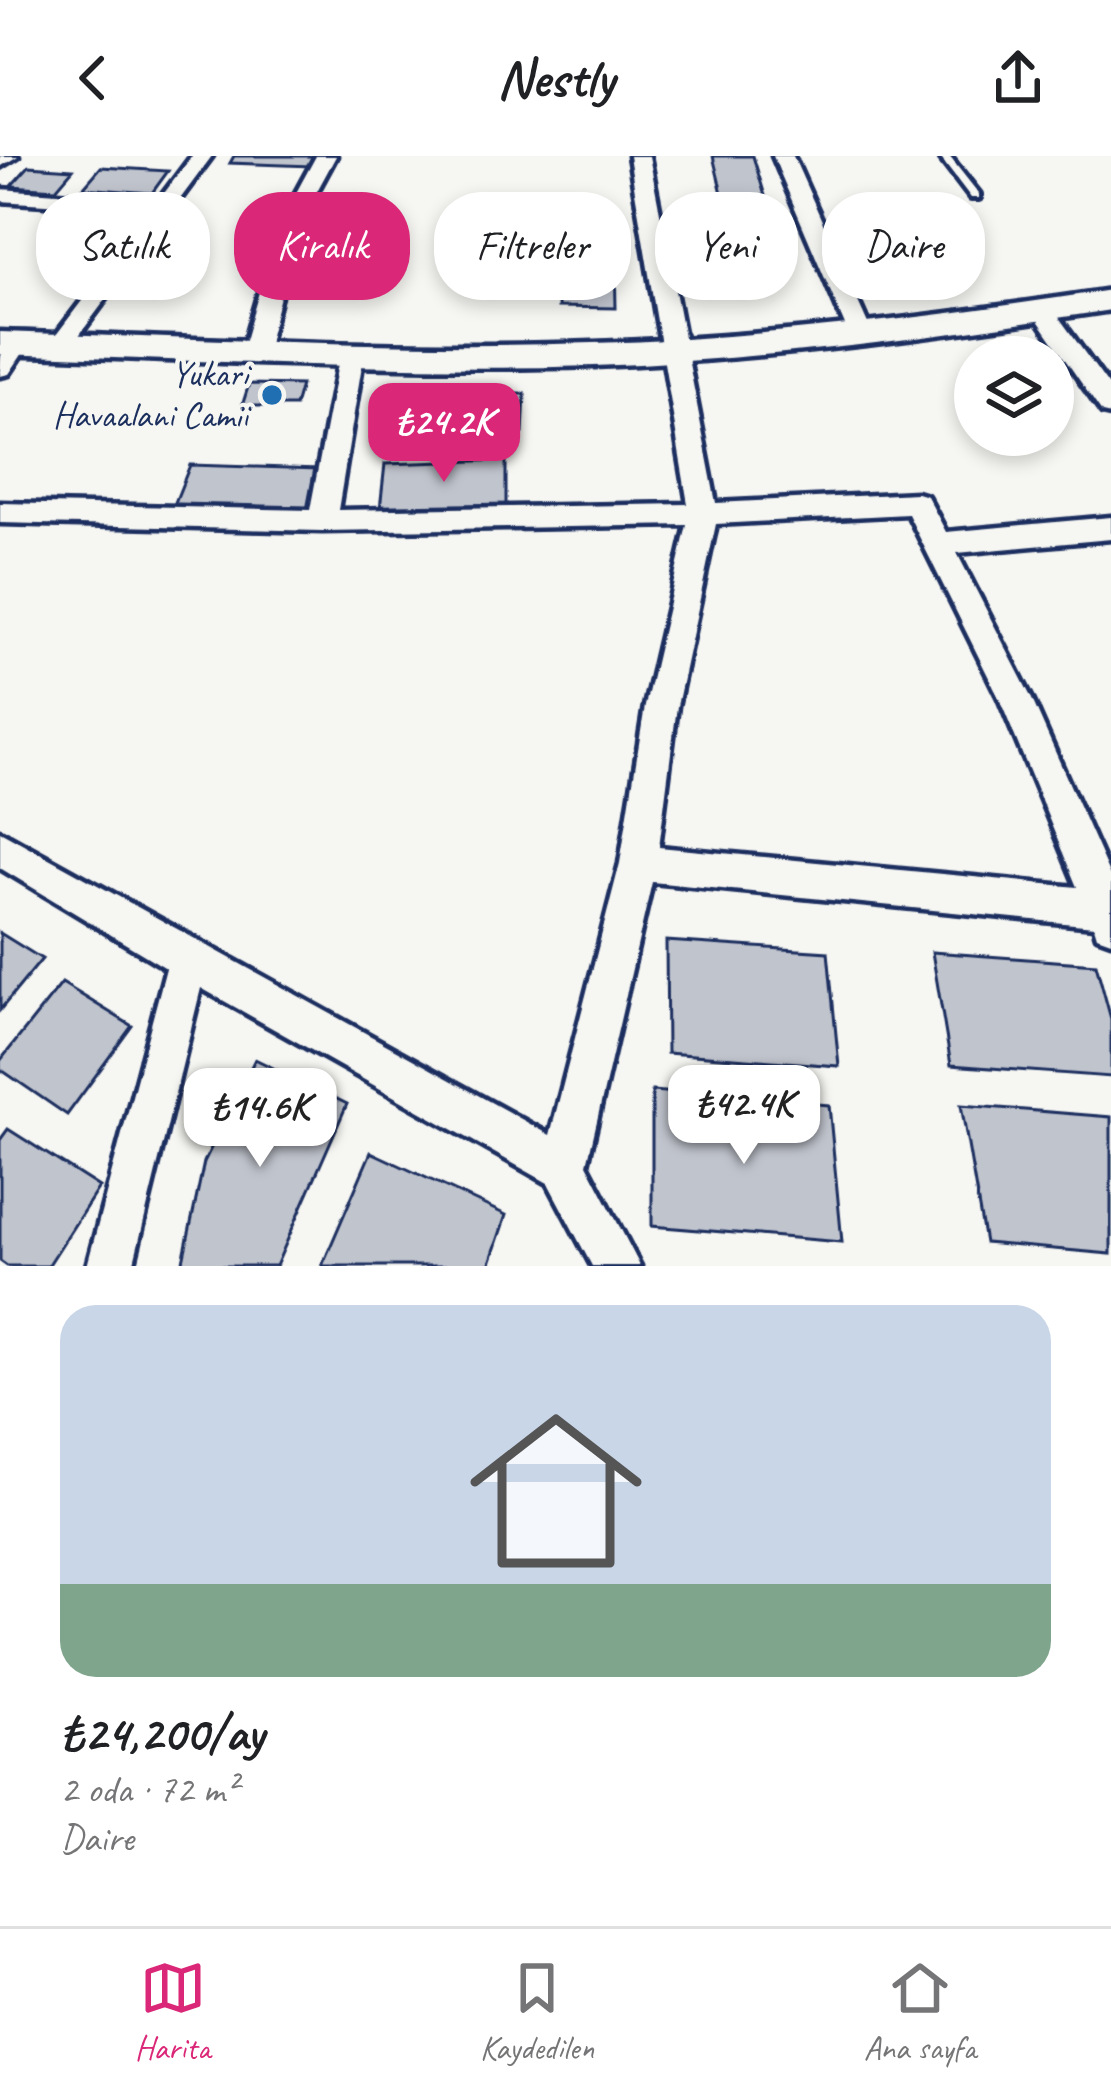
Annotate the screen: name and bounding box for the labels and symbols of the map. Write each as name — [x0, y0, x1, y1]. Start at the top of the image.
place label: Yukari Havaalani Camii — [53, 351, 252, 438]
marker: Yukari Havaalani Camii — [259, 382, 285, 408]
pin: ₺24.2K — [346, 383, 542, 485]
pin: ₺42.4K — [646, 1065, 842, 1167]
pin: ₺14.6K — [162, 1068, 358, 1170]

